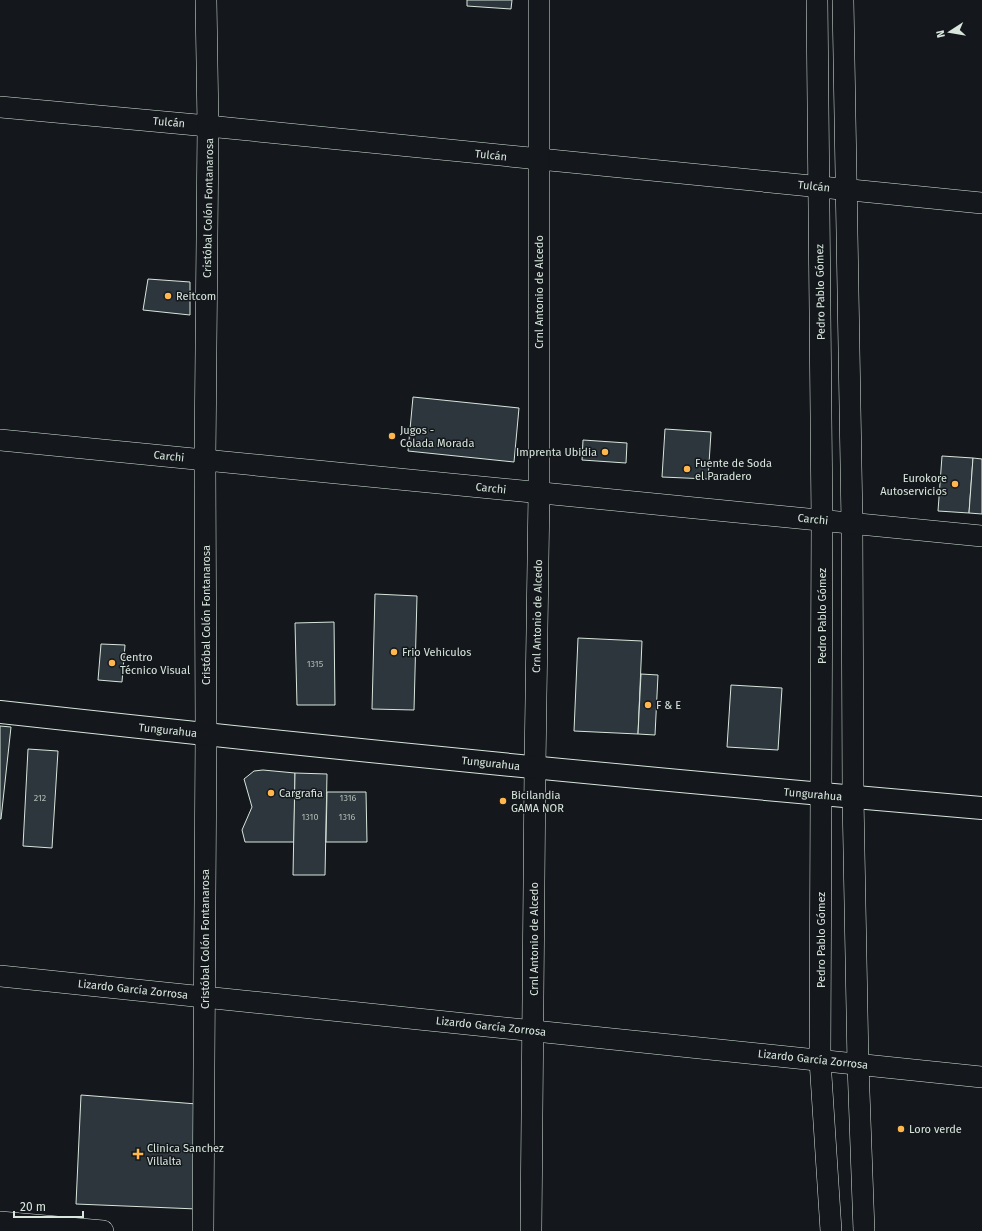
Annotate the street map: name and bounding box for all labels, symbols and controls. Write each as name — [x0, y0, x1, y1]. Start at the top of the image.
north arrow — [930, 12, 970, 52]
text: N — [934, 29, 948, 39]
street label: Tulcán — [152, 115, 186, 130]
street label: Cristóbal Colón Fontanarosa — [201, 138, 216, 278]
street label: Tulcán — [474, 147, 508, 164]
street label: Tulcán — [797, 178, 831, 195]
street label: Crnl Antonio de Alcedo — [533, 235, 546, 349]
street label: Pedro Pablo Gómez — [813, 244, 828, 340]
place label: Reitcom — [176, 290, 216, 303]
marker: Reitcom — [163, 291, 173, 301]
place label: Jugos - Colada Morada — [400, 424, 474, 450]
marker: Jugos - Colada Morada — [387, 431, 397, 441]
place label: Imprenta Ubidia — [516, 446, 597, 459]
marker: Imprenta Ubidia — [600, 447, 610, 457]
street label: Carchi — [153, 448, 185, 465]
place label: Fuente de Soda el Paradero — [695, 457, 772, 483]
marker: Fuente de Soda el Paradero — [682, 464, 692, 474]
place label: Eurokore Autoservicios — [880, 472, 947, 498]
marker: Eurokore Autoservicios — [950, 479, 960, 489]
street label: Carchi — [475, 480, 507, 497]
street label: Carchi — [797, 511, 829, 528]
street label: Cristóbal Colón Fontanarosa — [200, 545, 213, 685]
street label: Crnl Antonio de Alcedo — [530, 559, 545, 673]
street label: Pedro Pablo Gómez — [816, 568, 829, 664]
place label: Frio Vehiculos — [402, 646, 471, 659]
marker: Frio Vehiculos — [389, 647, 399, 657]
place label: Centro Técnico Visual — [120, 651, 190, 677]
marker: Centro Técnico Visual — [107, 658, 117, 668]
house number: 1315 — [307, 659, 324, 669]
place label: F & E — [656, 699, 681, 712]
marker: F & E — [643, 700, 653, 710]
street label: Tungurahua — [138, 721, 198, 740]
street label: Tungurahua — [461, 754, 521, 773]
street label: Tungurahua — [783, 785, 843, 804]
place label: Cargrafia — [279, 787, 323, 800]
marker: Cargrafia — [266, 788, 276, 798]
place label: Bicilandia GAMA NOR — [511, 789, 564, 815]
house number: 212 — [34, 793, 46, 803]
house number: 1316 — [340, 793, 357, 803]
marker: Bicilandia GAMA NOR — [498, 796, 508, 806]
house number: 1310 — [301, 812, 319, 822]
house number: 1316 — [339, 812, 356, 822]
street label: Cristóbal Colón Fontanarosa — [199, 869, 212, 1009]
street label: Crnl Antonio de Alcedo — [528, 882, 541, 996]
street label: Pedro Pablo Gómez — [815, 892, 828, 988]
street label: Lizardo García Zorrosa — [77, 977, 189, 1002]
street label: Lizardo García Zorrosa — [435, 1014, 547, 1039]
street label: Lizardo García Zorrosa — [757, 1047, 869, 1072]
place label: Loro verde — [909, 1123, 962, 1136]
marker: Loro verde — [896, 1124, 906, 1134]
place label: Clinica Sanchez Villalta — [147, 1142, 224, 1168]
marker: Clinica Sanchez Villalta — [132, 1148, 144, 1160]
scale bar — [14, 1193, 83, 1219]
text: 20 m — [20, 1200, 46, 1214]

